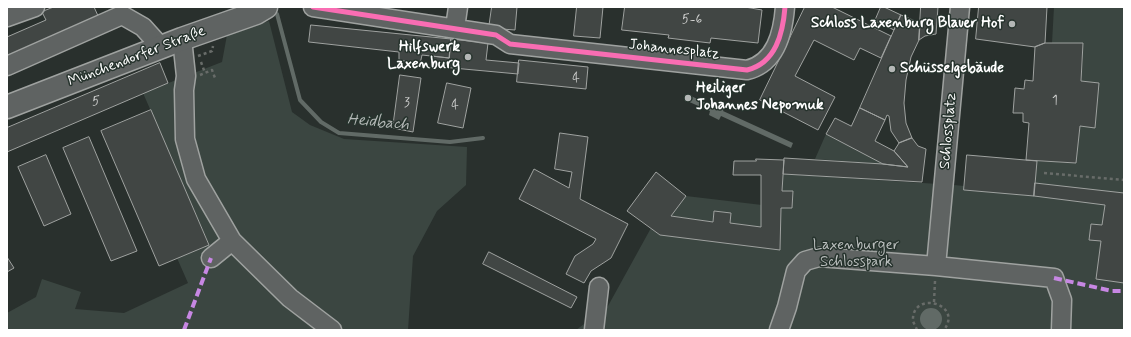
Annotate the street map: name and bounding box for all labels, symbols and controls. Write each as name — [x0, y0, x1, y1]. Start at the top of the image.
house number: 5-6 — [682, 12, 702, 28]
place label: Schloss Laxenburg Blauer Hof — [811, 15, 1004, 33]
marker: Schloss Laxenburg Blauer Hof — [1007, 19, 1017, 29]
street label: Münchendorfer Straße — [66, 22, 208, 92]
street label: Johannesplatz — [628, 36, 720, 64]
place label: Hilfswerk Laxenburg — [387, 39, 460, 74]
marker: Hilfswerk Laxenburg — [463, 52, 473, 62]
place label: Schüsselgebäude — [900, 60, 1004, 78]
marker: Schüsselgebäude — [887, 64, 897, 74]
house number: 4 — [572, 71, 580, 87]
place label: Heiliger Johannes Nepomuk — [696, 80, 824, 115]
street label: Schlossplatz — [937, 92, 961, 170]
marker: Heiliger Johannes Nepomuk — [683, 93, 693, 103]
house number: 1 — [1052, 93, 1058, 109]
house number: 5 — [92, 94, 100, 110]
house number: 3 — [404, 95, 410, 111]
house number: 4 — [451, 98, 459, 114]
water label: Heidbach — [346, 111, 410, 135]
park label: Laxenburger Schlosspark — [813, 237, 899, 272]

